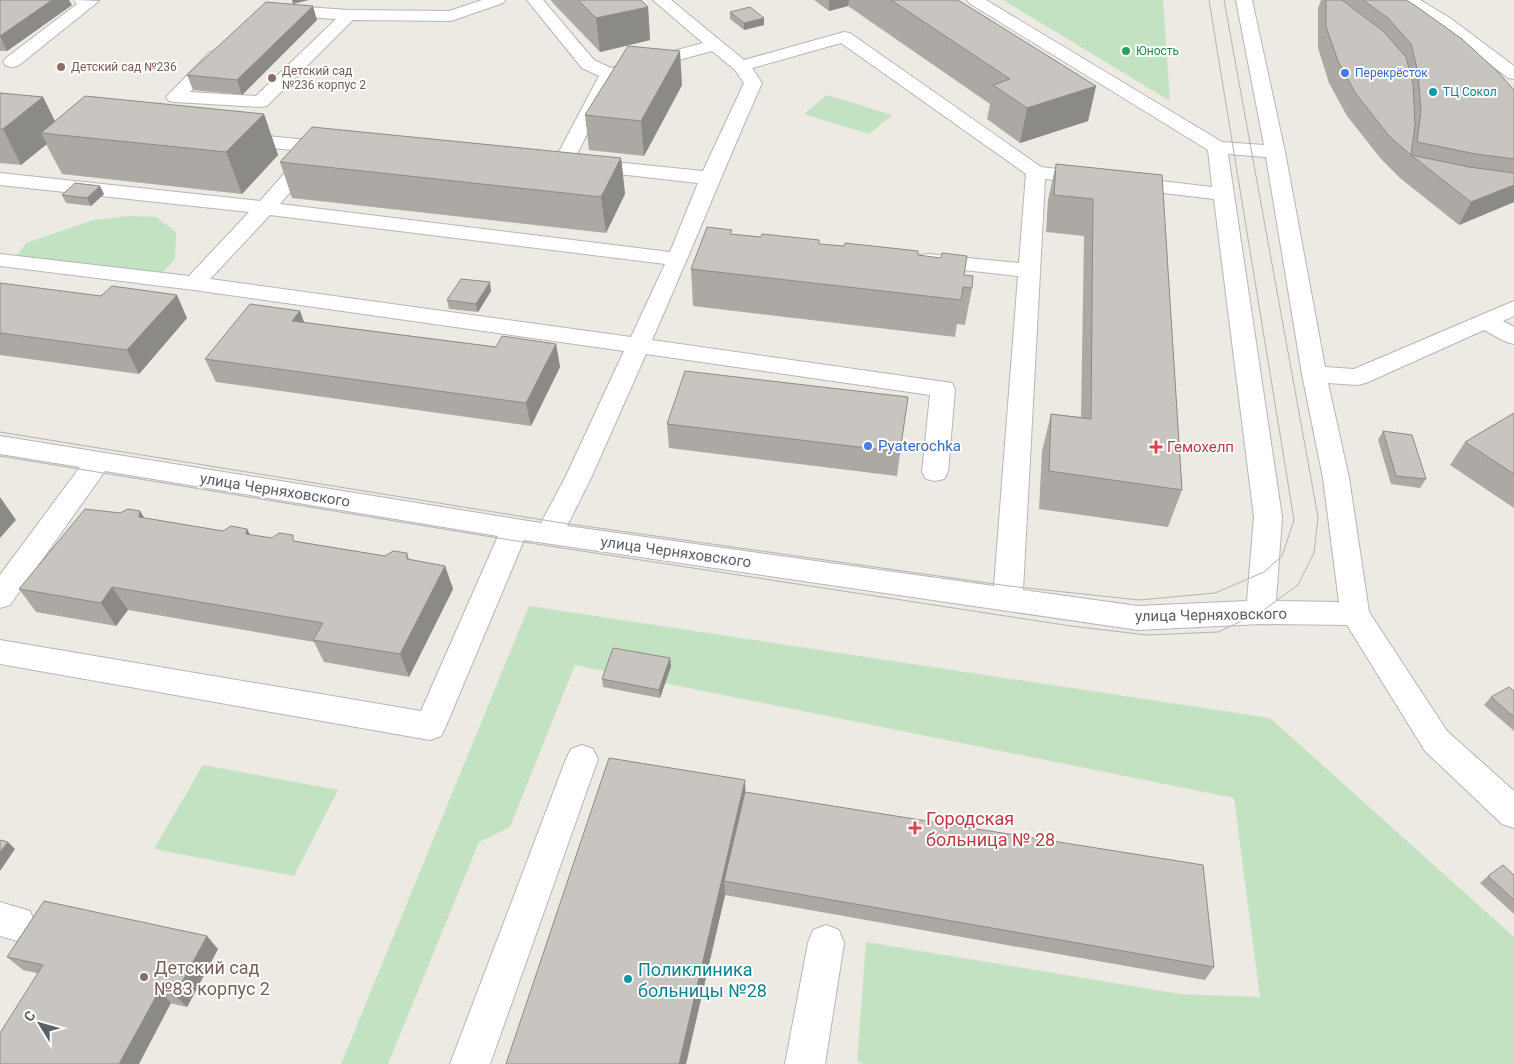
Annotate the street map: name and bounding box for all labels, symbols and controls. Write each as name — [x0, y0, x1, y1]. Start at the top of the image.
place label: Юность — [1136, 44, 1179, 58]
marker: Юность — [1120, 45, 1132, 57]
place label: Детский сад №236 — [71, 60, 177, 74]
marker: Детский сад №236 — [55, 61, 67, 73]
place label: Детский сад №236 корпус 2 — [282, 64, 366, 92]
place label: Перекрёсток — [1355, 66, 1428, 80]
marker: Перекрёсток — [1339, 67, 1351, 79]
marker: Детский сад №236 корпус 2 — [266, 72, 278, 84]
place label: ТЦ Сокол — [1443, 85, 1497, 99]
marker: ТЦ Сокол — [1427, 86, 1439, 98]
place label: Pyaterochka — [878, 437, 961, 455]
place label: Гемохелп — [1167, 438, 1234, 456]
marker: Pyaterochka — [862, 440, 874, 452]
marker: Гемохелп — [1149, 440, 1163, 454]
street label: улица Черняховского — [199, 469, 351, 511]
street label: улица Черняховского — [600, 533, 752, 571]
street label: улица Черняховского — [1135, 605, 1287, 625]
place label: Городская больница № 28 — [926, 808, 1055, 850]
marker: Городская больница № 28 — [908, 821, 922, 835]
place label: Детский сад №83 корпус 2 — [154, 957, 270, 999]
place label: Поликлиника больницы №28 — [638, 959, 767, 1001]
marker: Детский сад №83 корпус 2 — [138, 971, 150, 983]
marker: Поликлиника больницы №28 — [622, 973, 634, 985]
north arrow — [15, 999, 65, 1049]
text: С — [20, 1008, 39, 1025]

